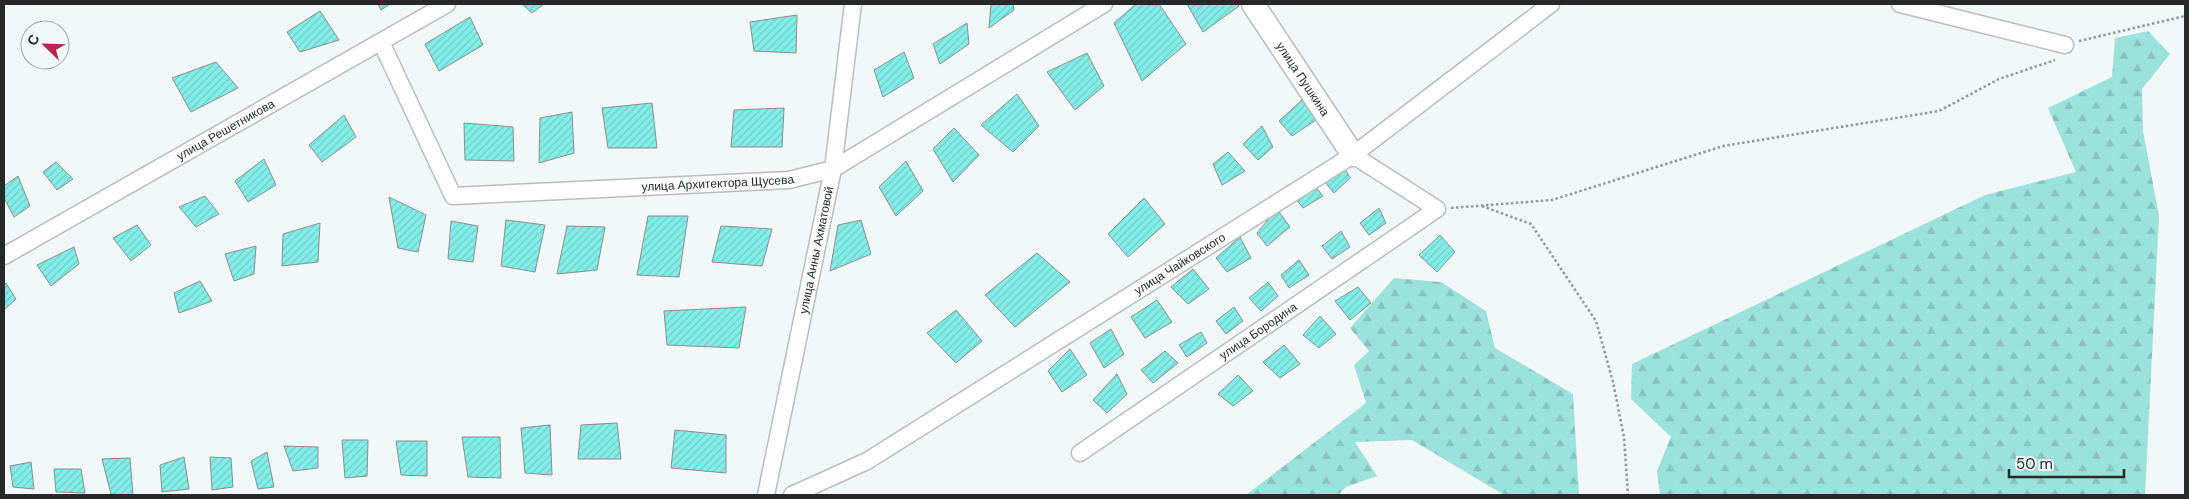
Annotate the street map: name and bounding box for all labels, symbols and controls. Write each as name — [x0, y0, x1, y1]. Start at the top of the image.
north arrow — [20, 20, 70, 70]
text: С — [23, 32, 43, 48]
street label: улица Пушкина — [1272, 39, 1333, 119]
street label: улица Решетникова — [174, 96, 278, 164]
street label: улица Архитектора Щусева — [641, 171, 796, 195]
street label: улица Анны Ахматовой — [795, 185, 837, 315]
street label: улица Чайковского — [1131, 229, 1229, 299]
street label: улица Бородина — [1216, 299, 1301, 363]
scale bar — [2009, 446, 2124, 478]
text: 50 m — [2016, 454, 2053, 474]

